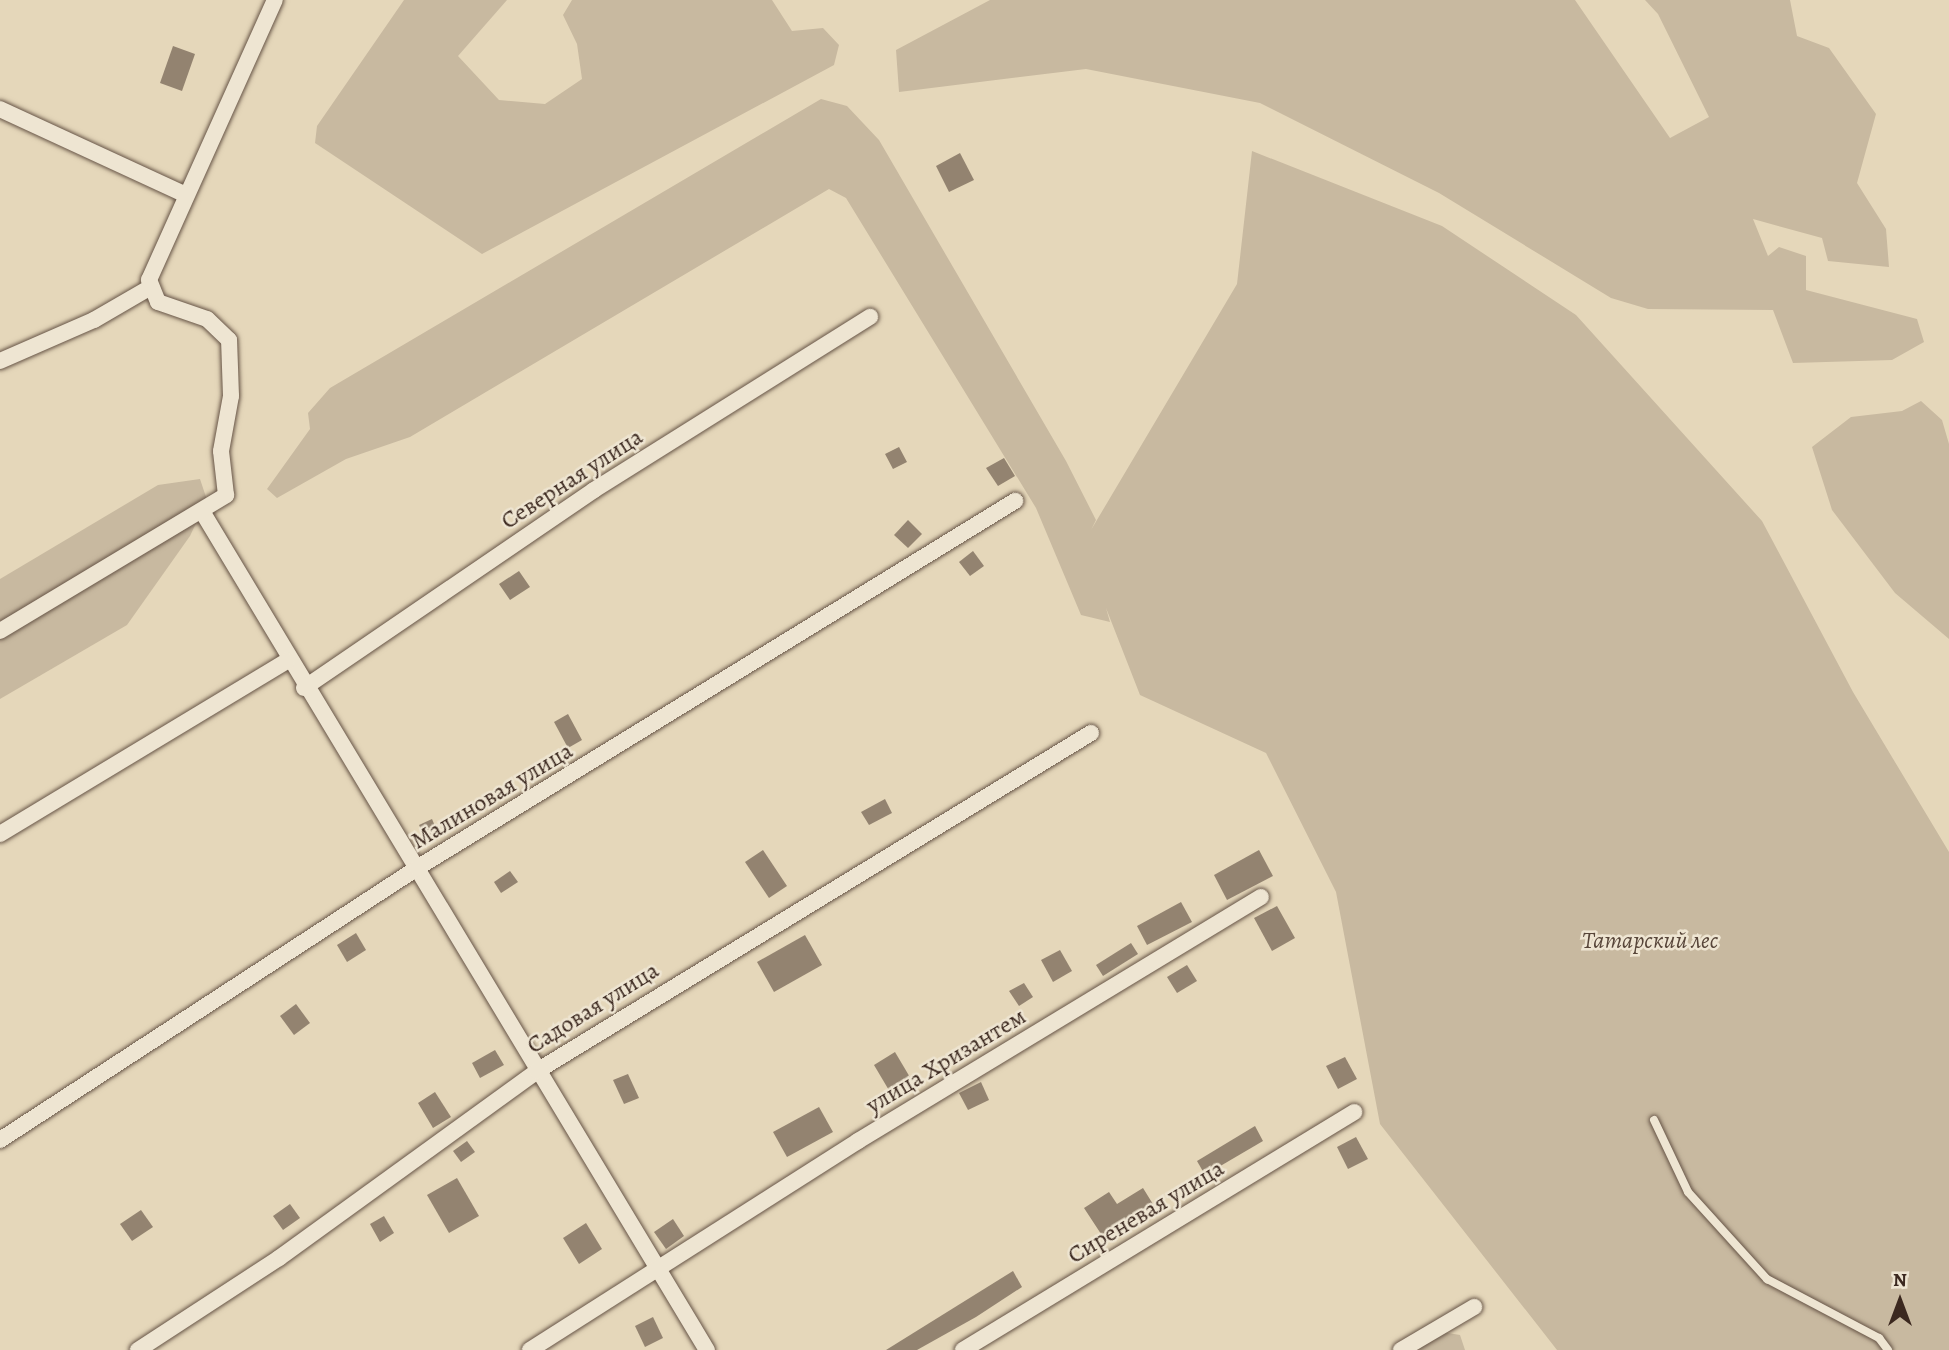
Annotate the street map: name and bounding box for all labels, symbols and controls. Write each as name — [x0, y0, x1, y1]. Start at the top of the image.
street label: Северная улица — [496, 423, 648, 535]
street label: Малиновая улица — [406, 736, 578, 856]
park label: Татарский лес — [1582, 927, 1718, 955]
street label: Садовая улица — [522, 956, 664, 1060]
street label: улица Хризантем — [861, 1002, 1031, 1120]
street label: Сиреневая улица — [1063, 1154, 1229, 1270]
north arrow — [1865, 1266, 1935, 1336]
text: N — [1893, 1267, 1907, 1293]

